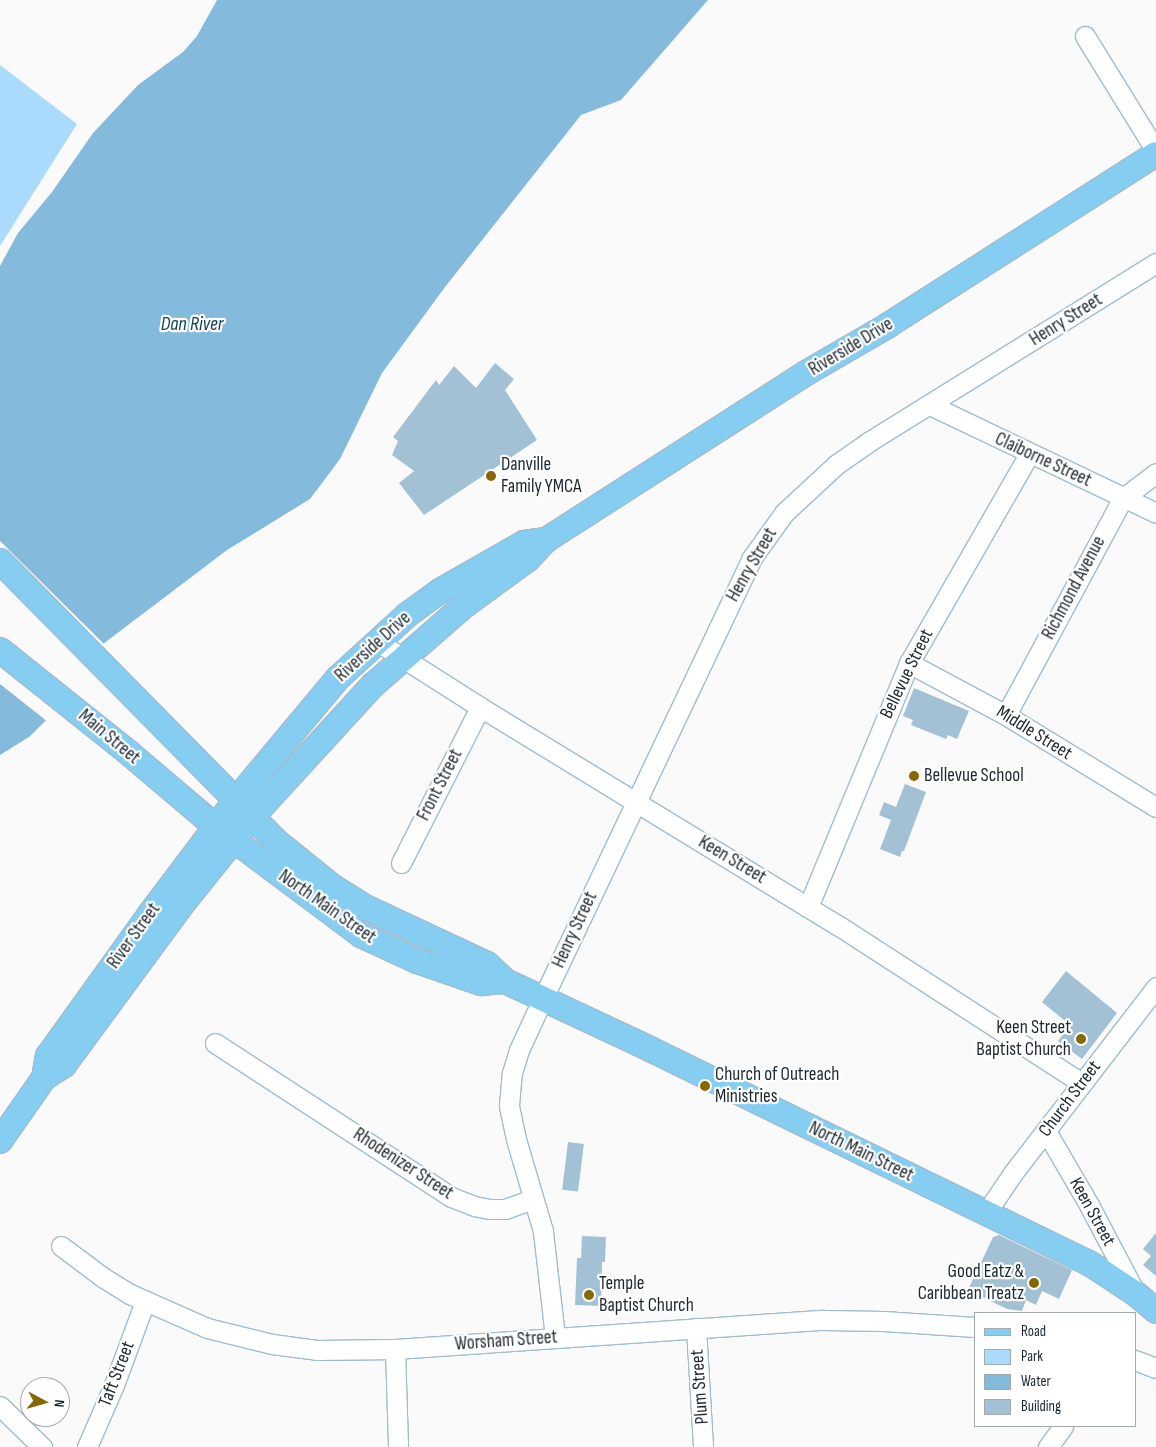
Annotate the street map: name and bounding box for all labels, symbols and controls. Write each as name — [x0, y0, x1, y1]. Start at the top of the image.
street label: Henry Street — [1025, 289, 1107, 351]
water label: Dan River — [161, 312, 223, 336]
street label: Riverside Drive — [805, 313, 897, 381]
street label: Claiborne Street — [991, 428, 1095, 492]
place label: Danville Family YMCA — [501, 454, 581, 498]
marker: Danville Family YMCA — [485, 470, 497, 482]
street label: Henry Street — [722, 524, 782, 606]
street label: Richmond Avenue — [1037, 532, 1111, 644]
street label: Riverside Drive — [330, 607, 416, 687]
street label: Bellevue Street — [876, 626, 938, 722]
street label: Middle Street — [992, 701, 1076, 765]
street label: Main Street — [74, 705, 144, 769]
street label: Front Street — [412, 745, 468, 825]
place label: Bellevue School — [924, 765, 1024, 787]
marker: Bellevue School — [908, 770, 920, 782]
street label: Keen Street — [694, 831, 770, 889]
street label: North Main Street — [274, 865, 380, 949]
street label: Henry Street — [547, 888, 603, 972]
street label: River Street — [103, 899, 165, 973]
place label: Keen Street Baptist Church — [976, 1017, 1071, 1061]
marker: Keen Street Baptist Church — [1075, 1033, 1087, 1045]
street label: Church Street — [1034, 1056, 1106, 1142]
place label: Church of Outreach Ministries — [715, 1064, 839, 1108]
marker: Church of Outreach Ministries — [699, 1080, 711, 1092]
street label: North Main Street — [805, 1117, 917, 1187]
street label: Rhodenizer Street — [349, 1123, 457, 1205]
street label: Keen Street — [1064, 1174, 1120, 1250]
place label: Good Eatz & Caribbean Treatz — [918, 1261, 1024, 1305]
place label: Temple Baptist Church — [599, 1273, 694, 1317]
marker: Good Eatz & Caribbean Treatz — [1028, 1277, 1040, 1289]
marker: Temple Baptist Church — [583, 1289, 595, 1301]
legend — [974, 1312, 1136, 1427]
text: Road — [1021, 1322, 1046, 1341]
street label: Worsham Street — [454, 1326, 558, 1356]
street label: Taft Street — [94, 1338, 140, 1410]
text: Park — [1021, 1347, 1043, 1366]
street label: Plum Street — [686, 1349, 714, 1425]
text: Water — [1021, 1372, 1051, 1391]
north arrow — [20, 1377, 70, 1427]
text: Building — [1021, 1397, 1061, 1416]
text: N — [51, 1399, 68, 1408]

